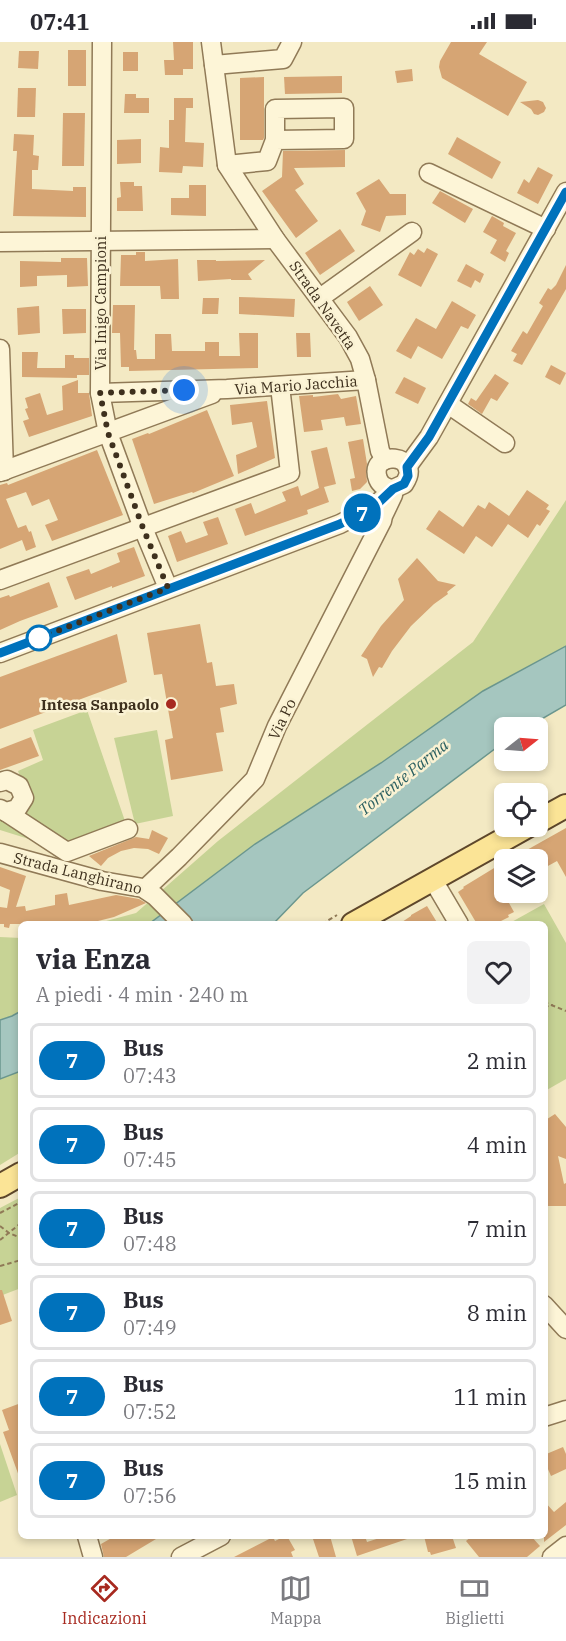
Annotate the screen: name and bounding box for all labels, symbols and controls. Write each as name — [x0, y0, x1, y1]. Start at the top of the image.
text: 07:41 — [30, 7, 89, 36]
street label: Via Inigo Campioni — [91, 236, 110, 370]
street label: Strada Navetta — [285, 257, 361, 353]
street label: Via Mario Jacchia — [234, 371, 358, 399]
your location — [169, 375, 199, 405]
line badge: 7 — [342, 494, 382, 532]
text: 7 — [356, 499, 368, 527]
unlabelled marker — [26, 625, 52, 651]
place label: Intesa Sanpaolo — [41, 695, 159, 714]
street label: Via Po — [264, 695, 300, 743]
marker: Intesa Sanpaolo — [164, 697, 178, 711]
north arrow — [494, 717, 548, 771]
map controls — [494, 717, 548, 903]
water label: Torrente Parma — [354, 734, 452, 819]
button: locate — [494, 783, 548, 837]
street label: Strada Langhirano — [12, 848, 144, 898]
button: layers — [494, 849, 548, 903]
text: via Enza — [36, 940, 151, 977]
button: heart — [467, 941, 530, 1004]
text: A piedi · 4 min · 240 m — [36, 981, 248, 1008]
text: Bus — [123, 1033, 164, 1062]
text: 7 — [66, 1046, 78, 1074]
text: 2 min — [467, 1046, 527, 1075]
text: 07:43 — [123, 1062, 177, 1089]
text: Bus — [123, 1117, 164, 1146]
text: 7 — [66, 1130, 78, 1158]
text: 4 min — [467, 1130, 527, 1159]
text: 07:45 — [123, 1146, 177, 1173]
text: Bus — [123, 1201, 164, 1230]
text: 7 — [66, 1214, 78, 1242]
text: 7 min — [467, 1214, 527, 1243]
text: 07:48 — [123, 1230, 177, 1257]
text: Bus — [123, 1285, 164, 1314]
text: 7 — [66, 1298, 78, 1326]
text: 8 min — [467, 1298, 527, 1327]
text: 07:49 — [123, 1314, 177, 1341]
text: Bus — [123, 1369, 164, 1398]
text: 7 — [66, 1382, 78, 1410]
text: 11 min — [454, 1382, 527, 1411]
text: 07:52 — [123, 1398, 177, 1425]
text: Bus — [123, 1453, 164, 1482]
text: 7 — [66, 1466, 78, 1494]
text: 15 min — [454, 1466, 527, 1495]
text: 07:56 — [123, 1482, 177, 1509]
tab: Indicazioni — [62, 1572, 147, 1628]
tab: Mappa — [270, 1572, 322, 1628]
tab: Biglietti — [445, 1572, 504, 1628]

